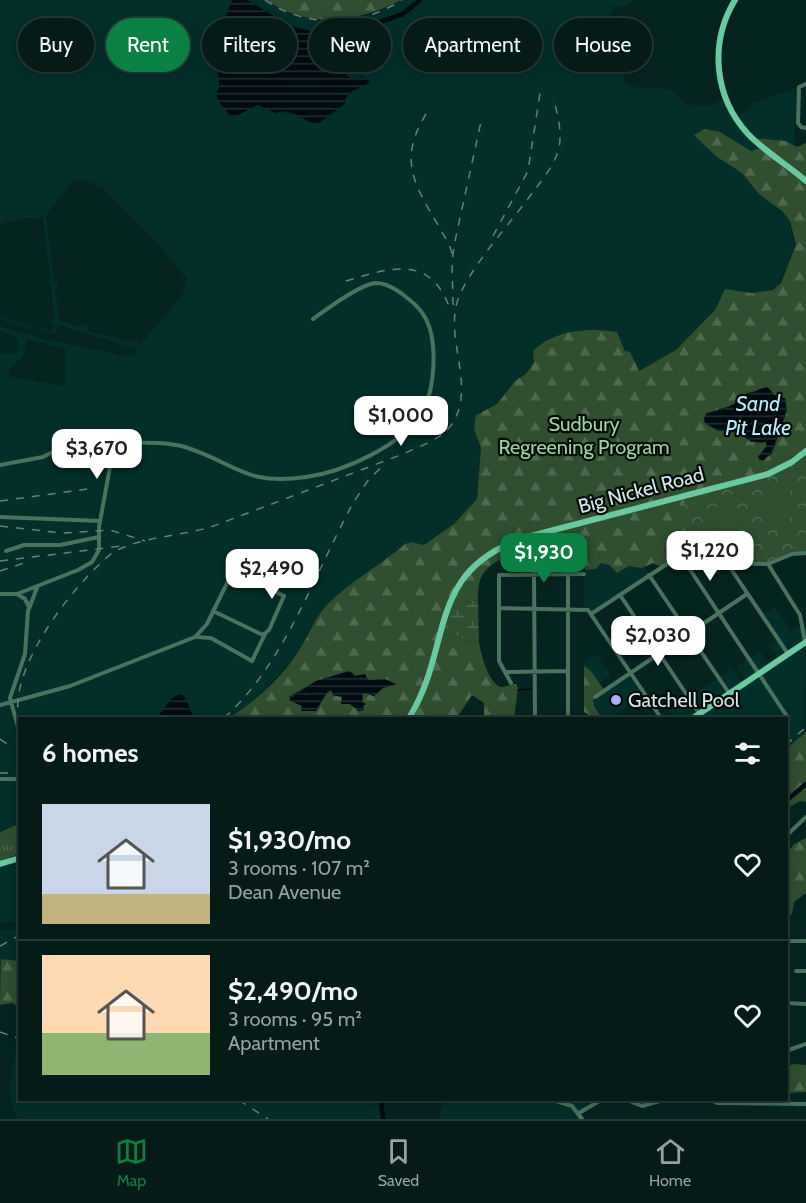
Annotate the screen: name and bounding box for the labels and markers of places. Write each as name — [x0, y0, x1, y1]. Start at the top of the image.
pin: $1,000 — [352, 396, 450, 447]
pin: $3,670 — [48, 429, 146, 480]
pin: $1,220 — [661, 531, 759, 582]
pin: $1,930 — [495, 533, 593, 584]
pin: $2,490 — [223, 549, 321, 600]
pin: $2,030 — [609, 616, 707, 667]
place label: Gatchell Pool — [628, 688, 740, 712]
marker: Gatchell Pool — [609, 693, 623, 707]

